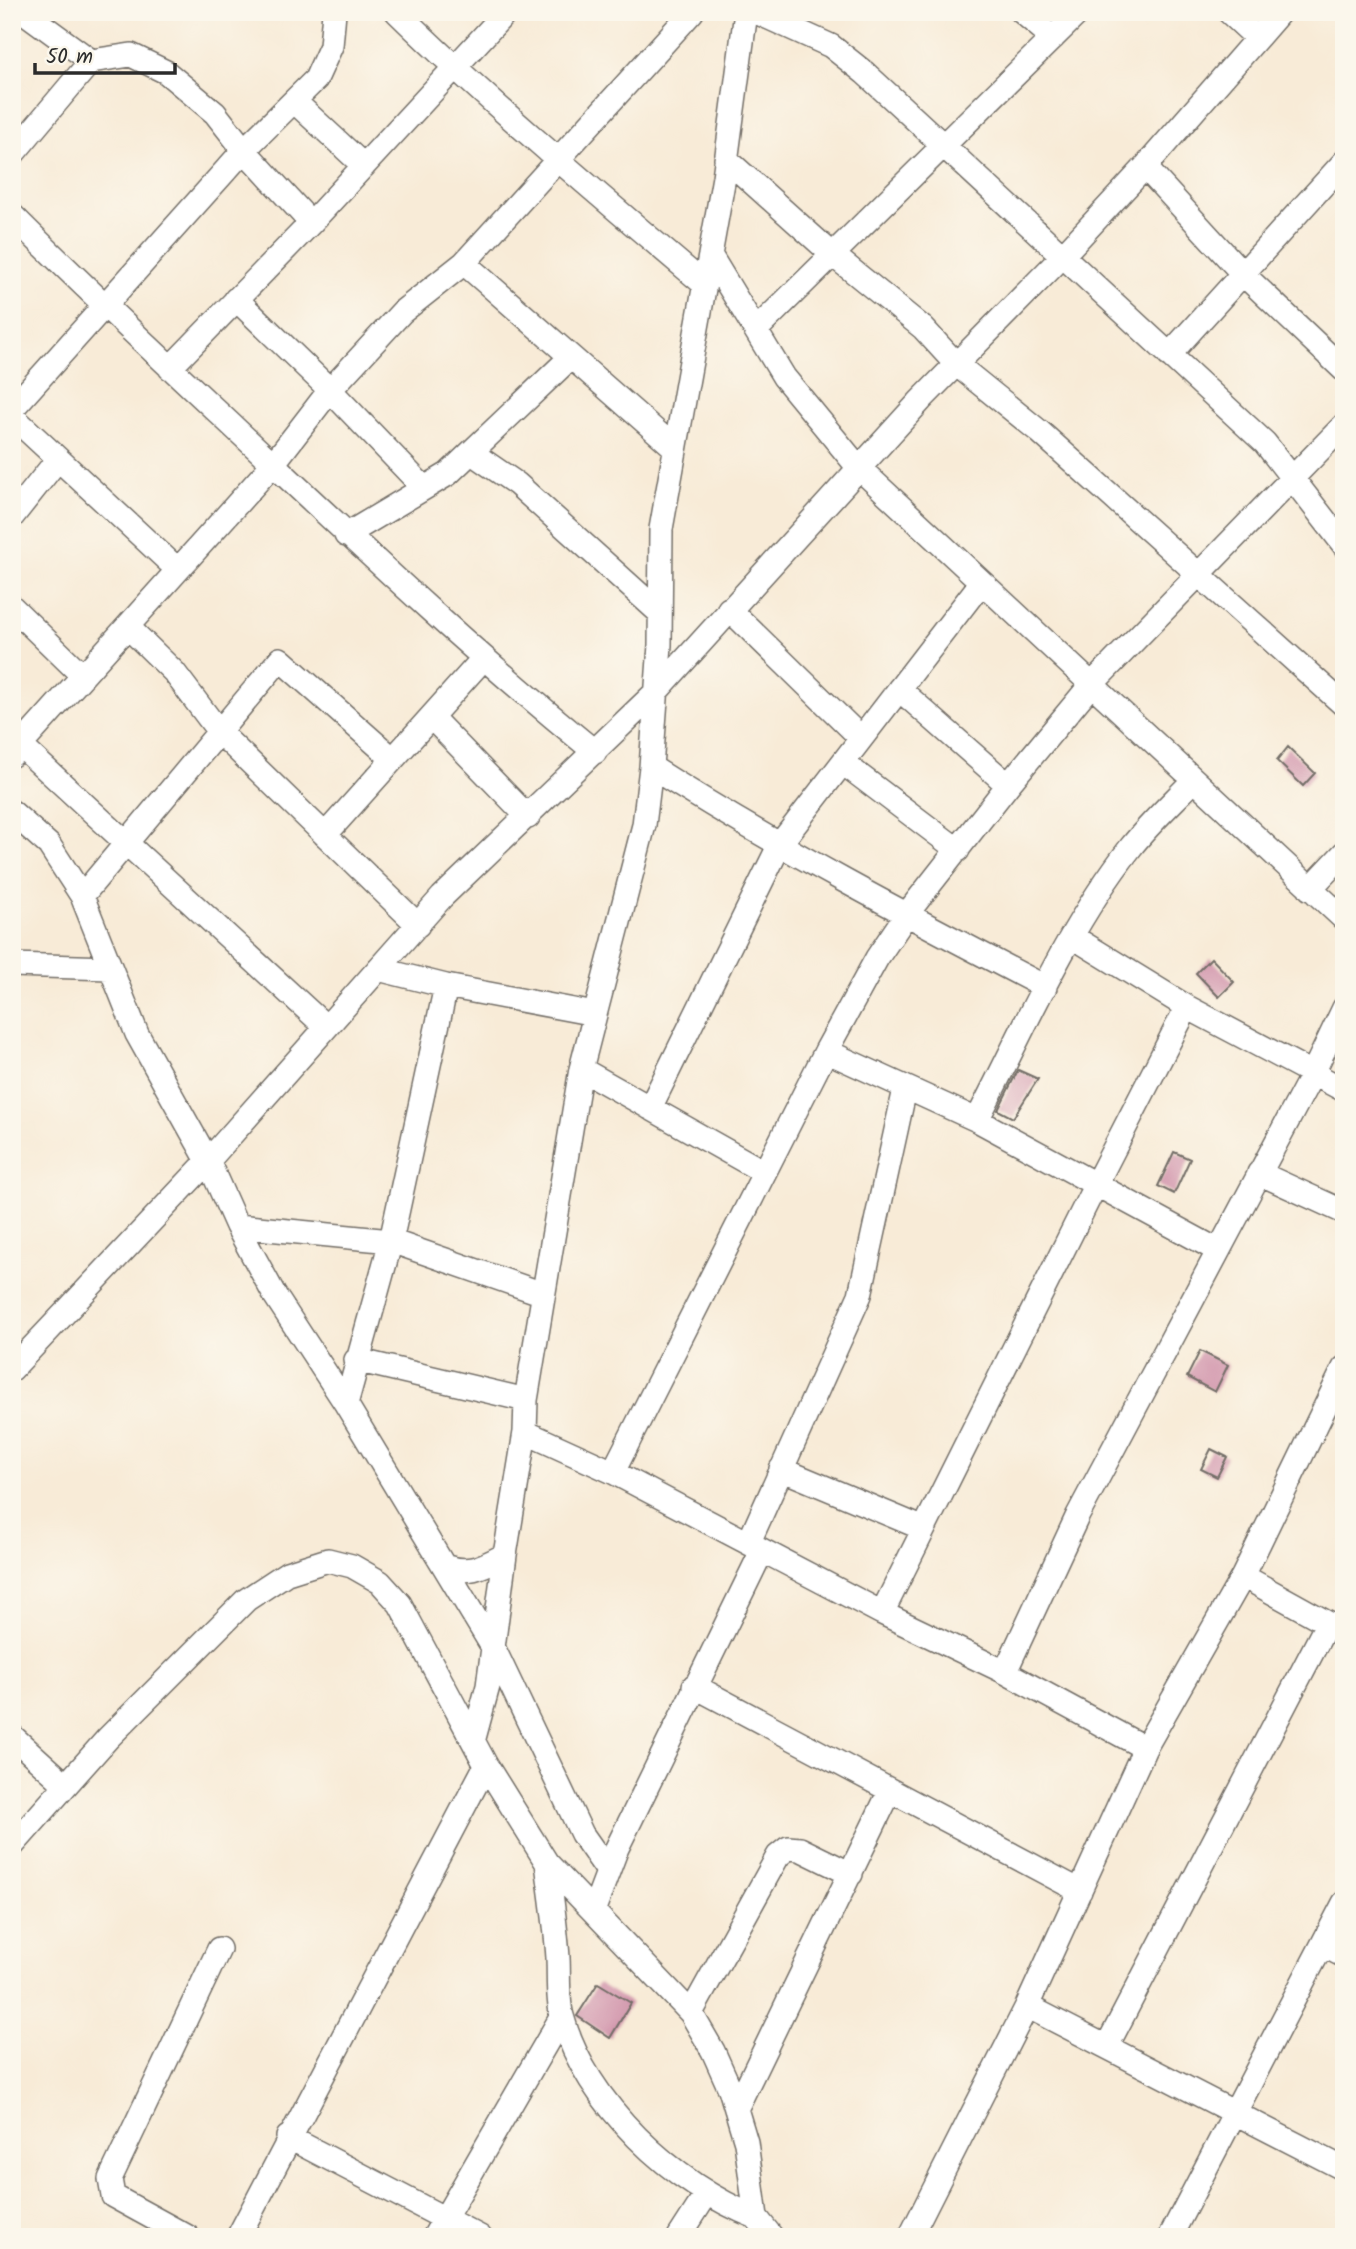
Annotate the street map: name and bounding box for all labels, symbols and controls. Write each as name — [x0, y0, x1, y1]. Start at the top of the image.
scale bar — [35, 32, 175, 76]
text: 50 m — [46, 41, 93, 74]

